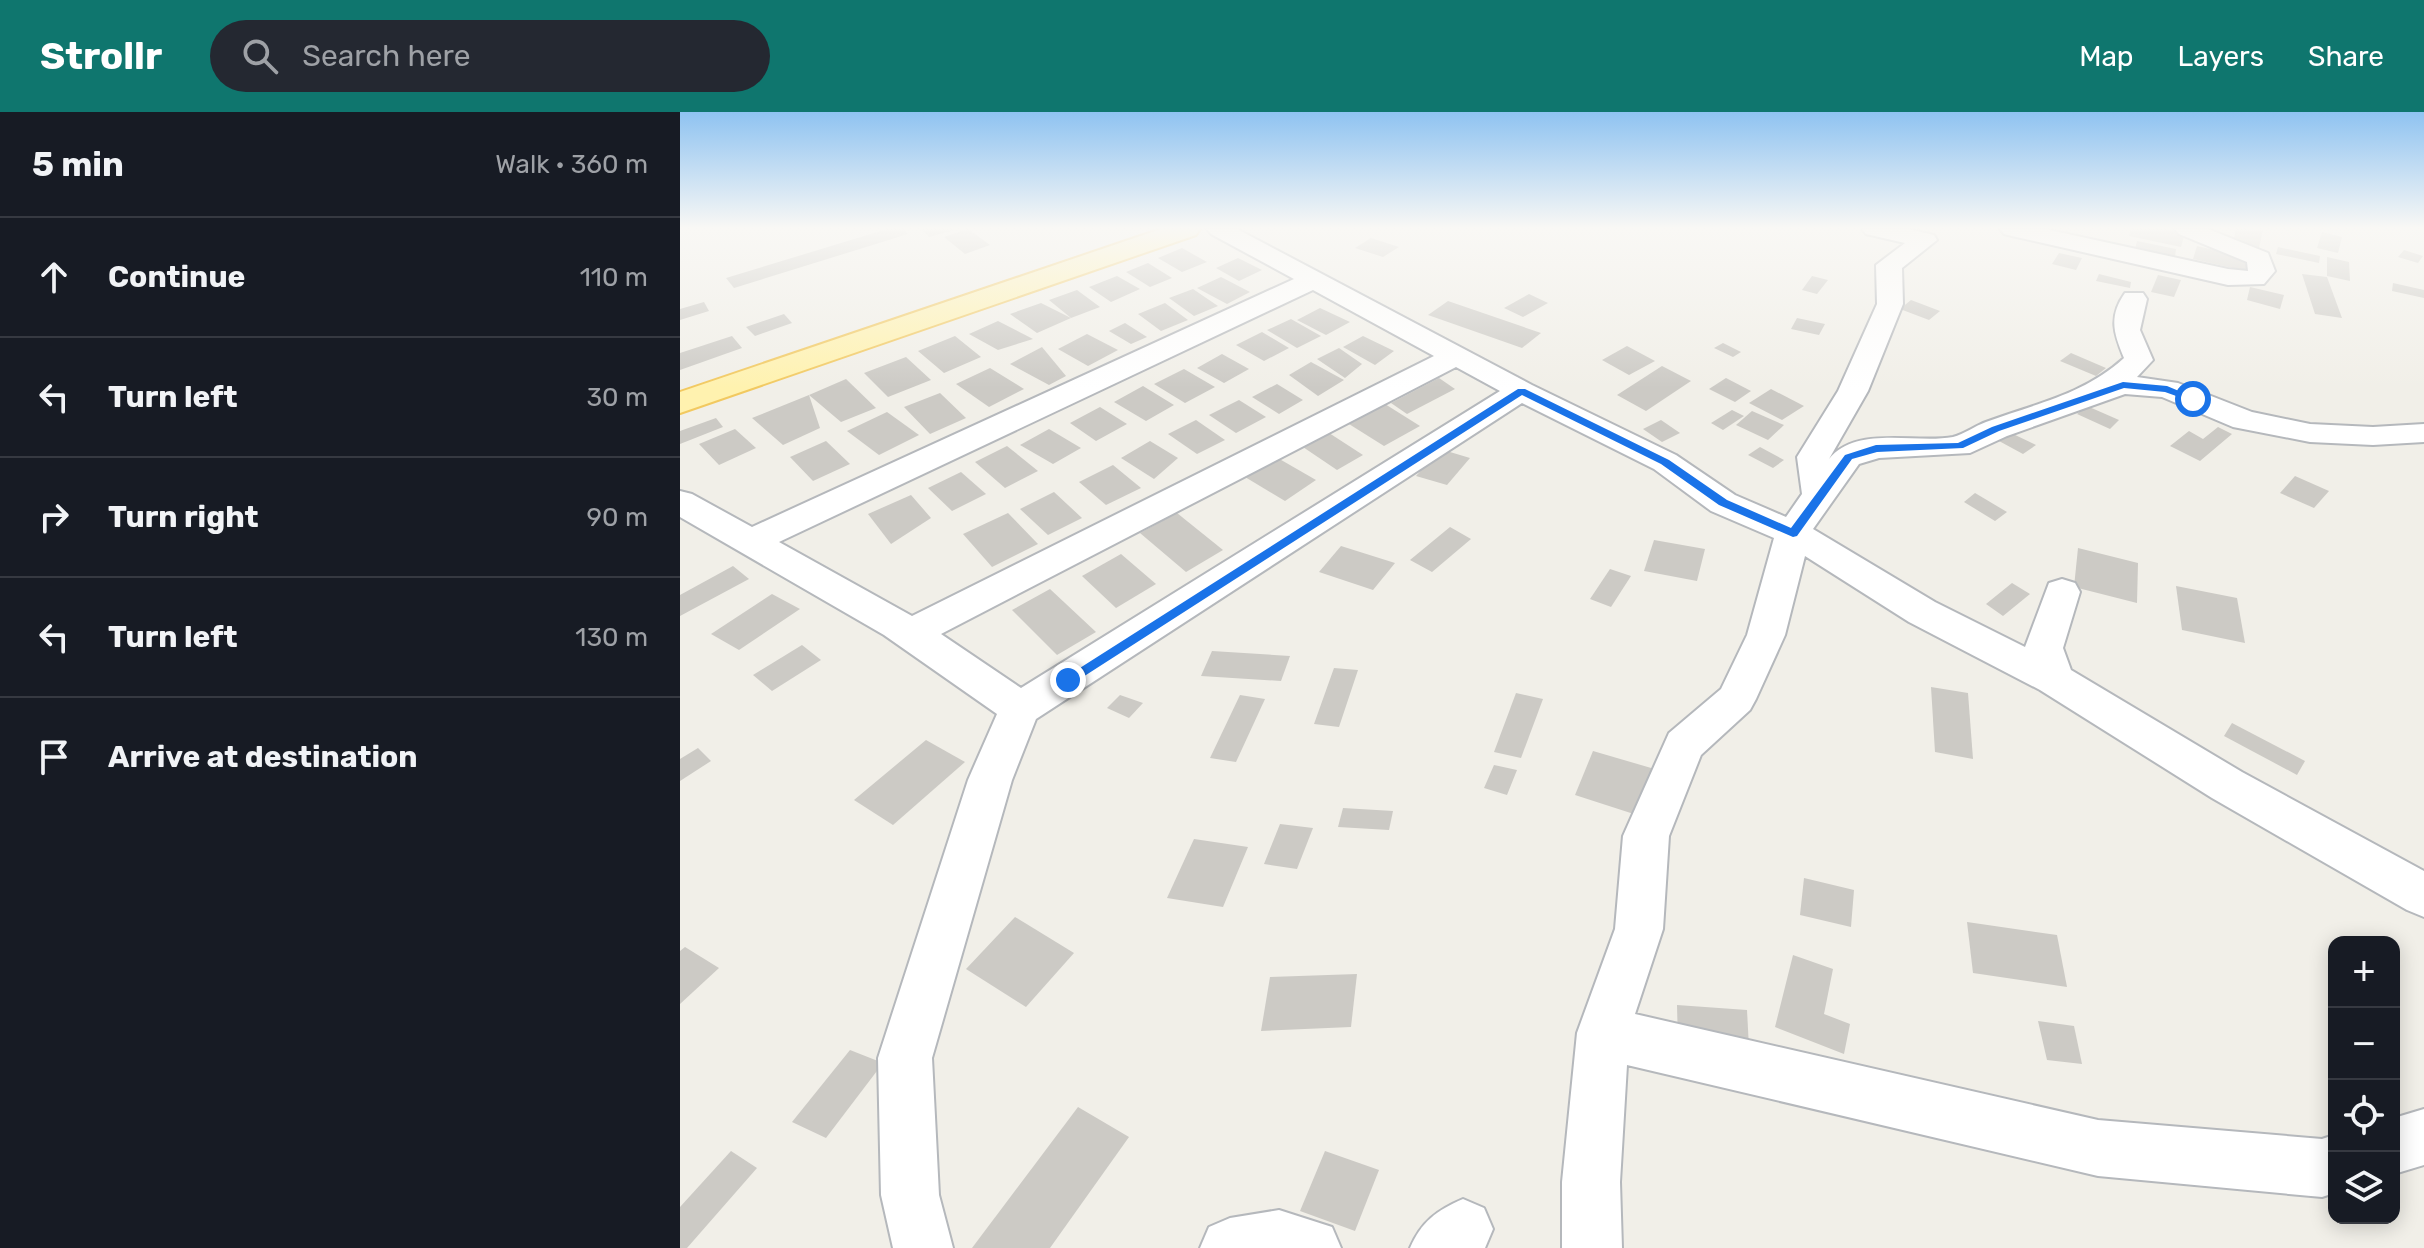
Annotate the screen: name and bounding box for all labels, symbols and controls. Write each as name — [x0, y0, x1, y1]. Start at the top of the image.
search box — [210, 20, 770, 92]
text: Strollr — [40, 33, 162, 79]
icon: search — [238, 34, 282, 78]
text: Search here — [302, 38, 471, 74]
text: Map — [2079, 40, 2134, 73]
text: Layers — [2178, 40, 2264, 73]
text: Share — [2308, 40, 2384, 73]
text: 5 min — [32, 144, 124, 185]
text: Walk · 360 m — [495, 149, 648, 180]
icon: ahead — [32, 255, 76, 299]
text: Continue — [108, 259, 245, 295]
text: 110 m — [580, 262, 648, 293]
icon: left — [32, 375, 76, 419]
text: Turn left — [108, 379, 238, 415]
route start — [2175, 381, 2211, 417]
text: 30 m — [586, 382, 648, 413]
icon: right — [32, 495, 76, 539]
text: Turn right — [108, 499, 259, 535]
text: 90 m — [587, 502, 648, 533]
icon: left — [32, 615, 76, 659]
text: Turn left — [108, 619, 238, 655]
text: 130 m — [575, 622, 648, 653]
route end — [1050, 662, 1086, 698]
icon: arrive — [32, 735, 76, 779]
text: Arrive at destination — [108, 739, 418, 775]
map controls — [2328, 936, 2400, 1224]
button: + — [2328, 936, 2400, 1008]
button: − — [2328, 1008, 2400, 1080]
button: locate — [2328, 1080, 2400, 1152]
button: layers — [2328, 1152, 2400, 1224]

